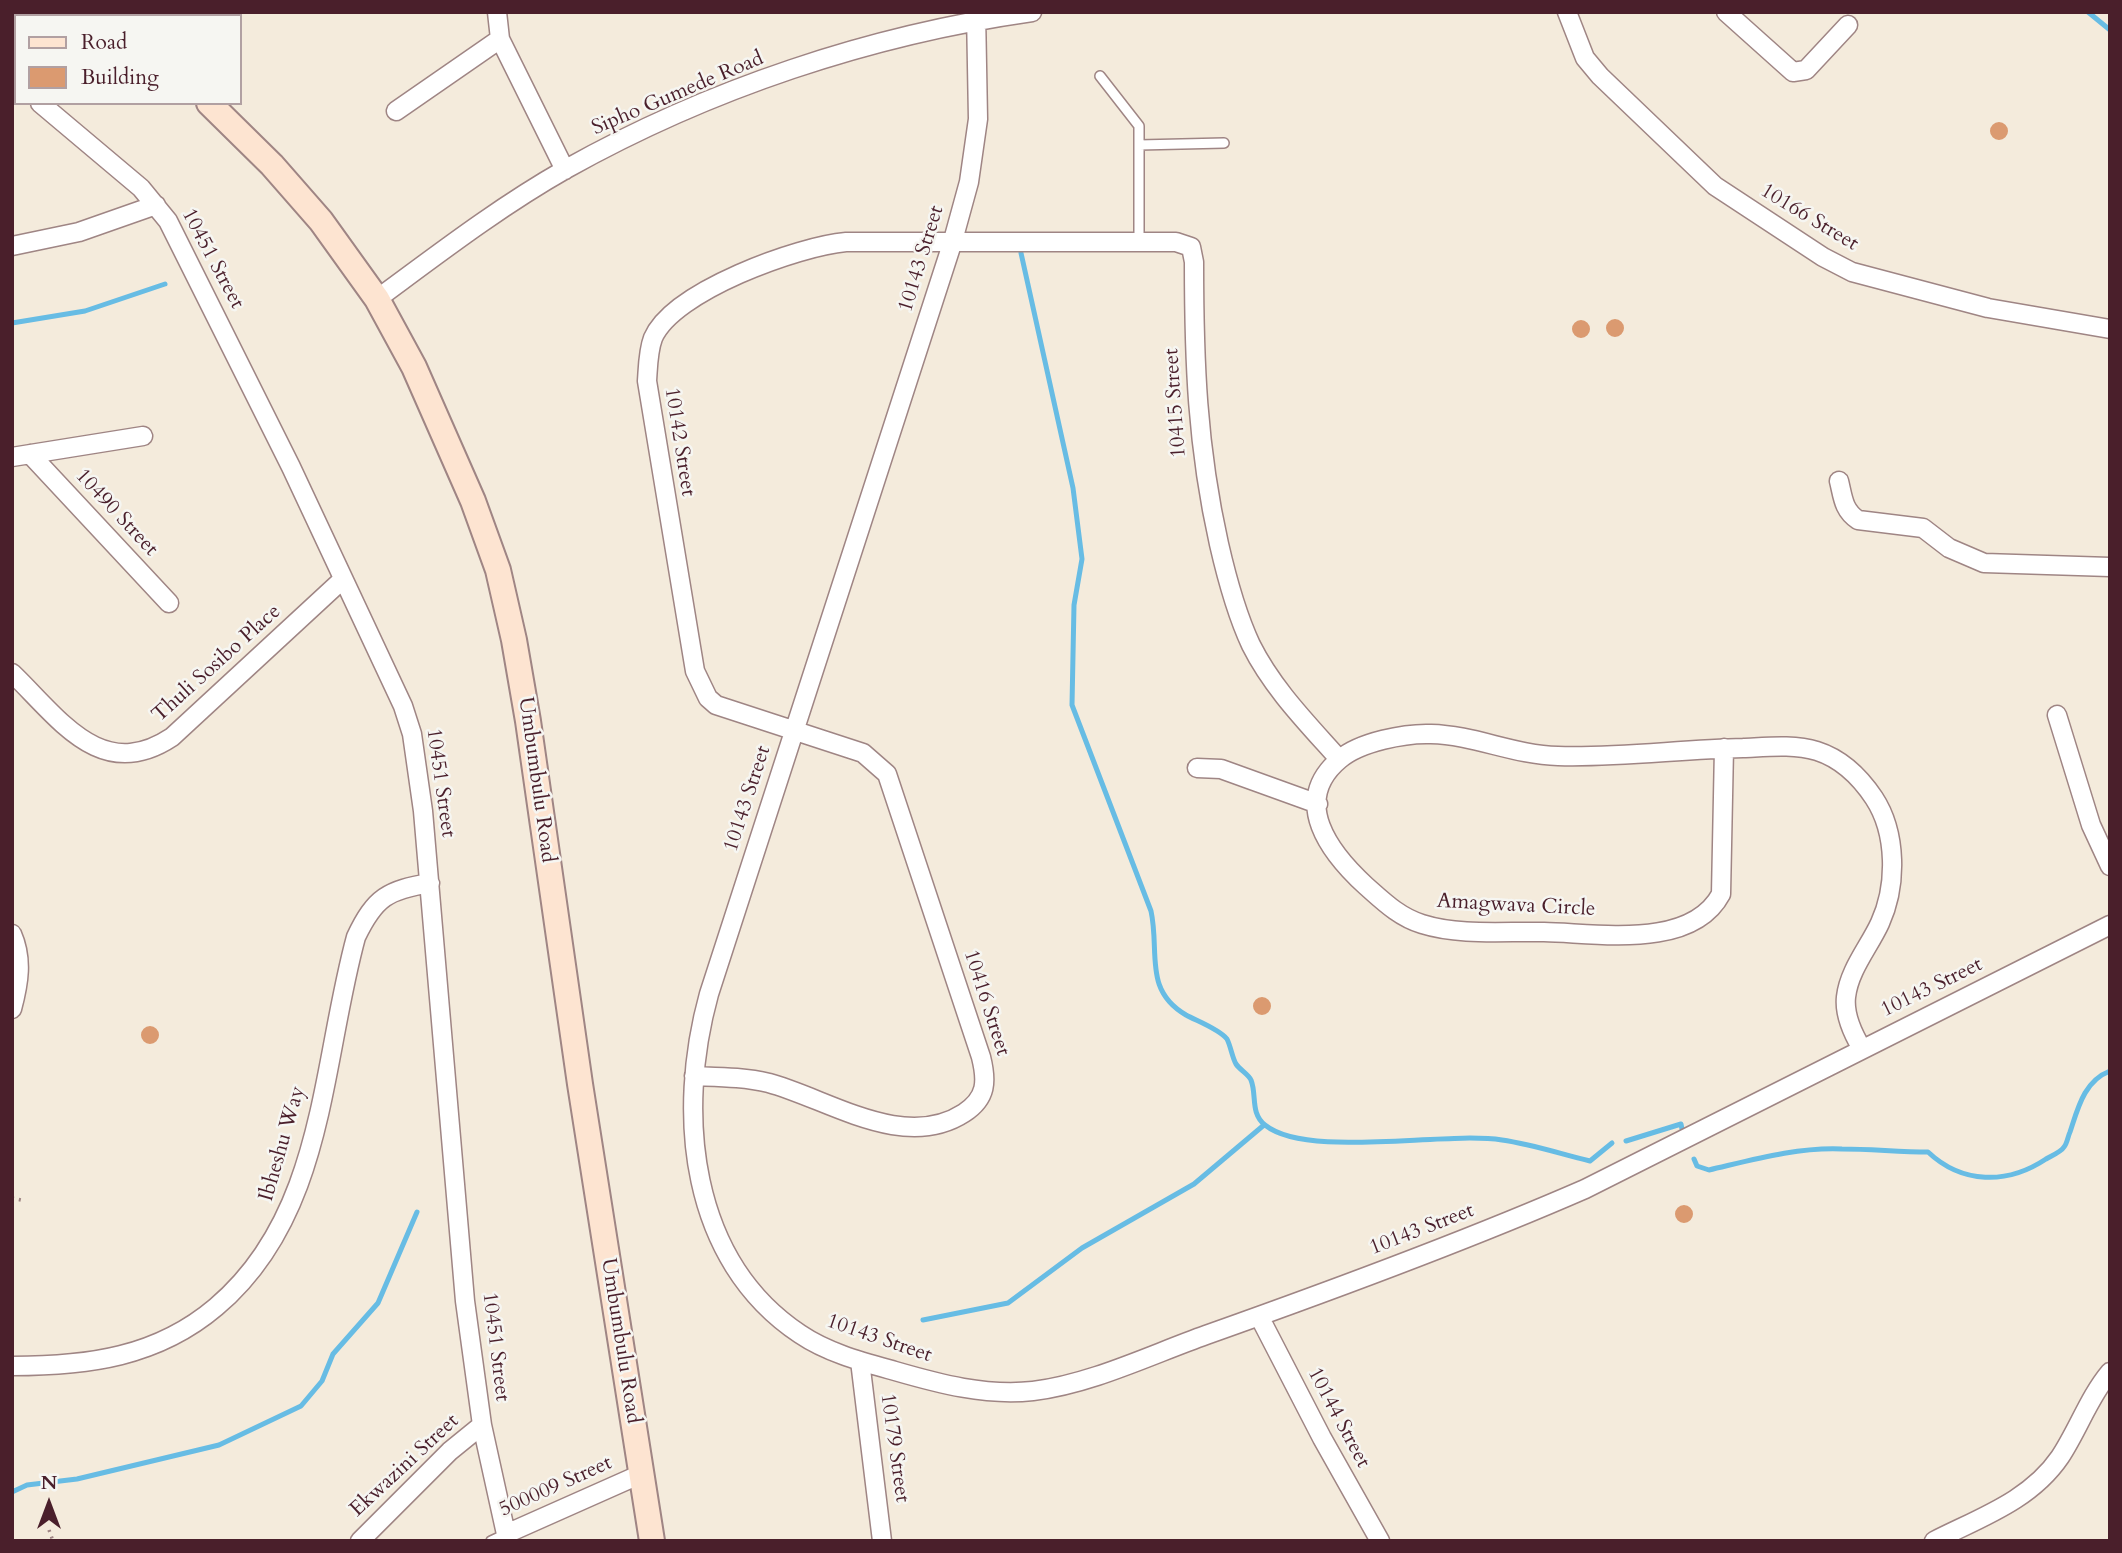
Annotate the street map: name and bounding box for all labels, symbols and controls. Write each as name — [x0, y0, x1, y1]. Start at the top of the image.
legend — [14, 14, 242, 105]
text: Road — [81, 28, 127, 57]
street label: Sipho Gumede Road — [588, 46, 768, 142]
text: Building — [81, 63, 159, 92]
street label: 10166 Street — [1755, 179, 1863, 257]
street label: 10143 Street — [894, 203, 950, 315]
street label: 10451 Street — [175, 205, 249, 313]
street label: 10415 Street — [1160, 347, 1192, 459]
street label: 10142 Street — [658, 386, 700, 498]
street label: 10490 Street — [69, 464, 163, 562]
street label: Thuli Sosibo Place — [148, 600, 286, 728]
street label: Umbumbulu Road — [512, 696, 560, 864]
street label: 10451 Street — [420, 727, 460, 839]
street label: 10143 Street — [719, 743, 777, 855]
street label: Amagwava Circle — [1436, 889, 1596, 923]
street label: 10416 Street — [957, 947, 1015, 1059]
street label: 10143 Street — [1877, 953, 1987, 1023]
street label: Ibheshu Way — [255, 1084, 311, 1204]
street label: 10143 Street — [1366, 1199, 1478, 1261]
street label: Umbumbulu Road — [594, 1257, 646, 1425]
street label: 10451 Street — [476, 1291, 514, 1403]
street label: 10143 Street — [823, 1309, 935, 1369]
street label: 10144 Street — [1301, 1364, 1375, 1472]
street label: 10179 Street — [874, 1392, 914, 1504]
street label: Ekwazini Street — [345, 1409, 465, 1523]
street label: 500009 Street — [496, 1451, 616, 1523]
north arrow — [14, 1469, 84, 1539]
text: N — [41, 1470, 57, 1496]

